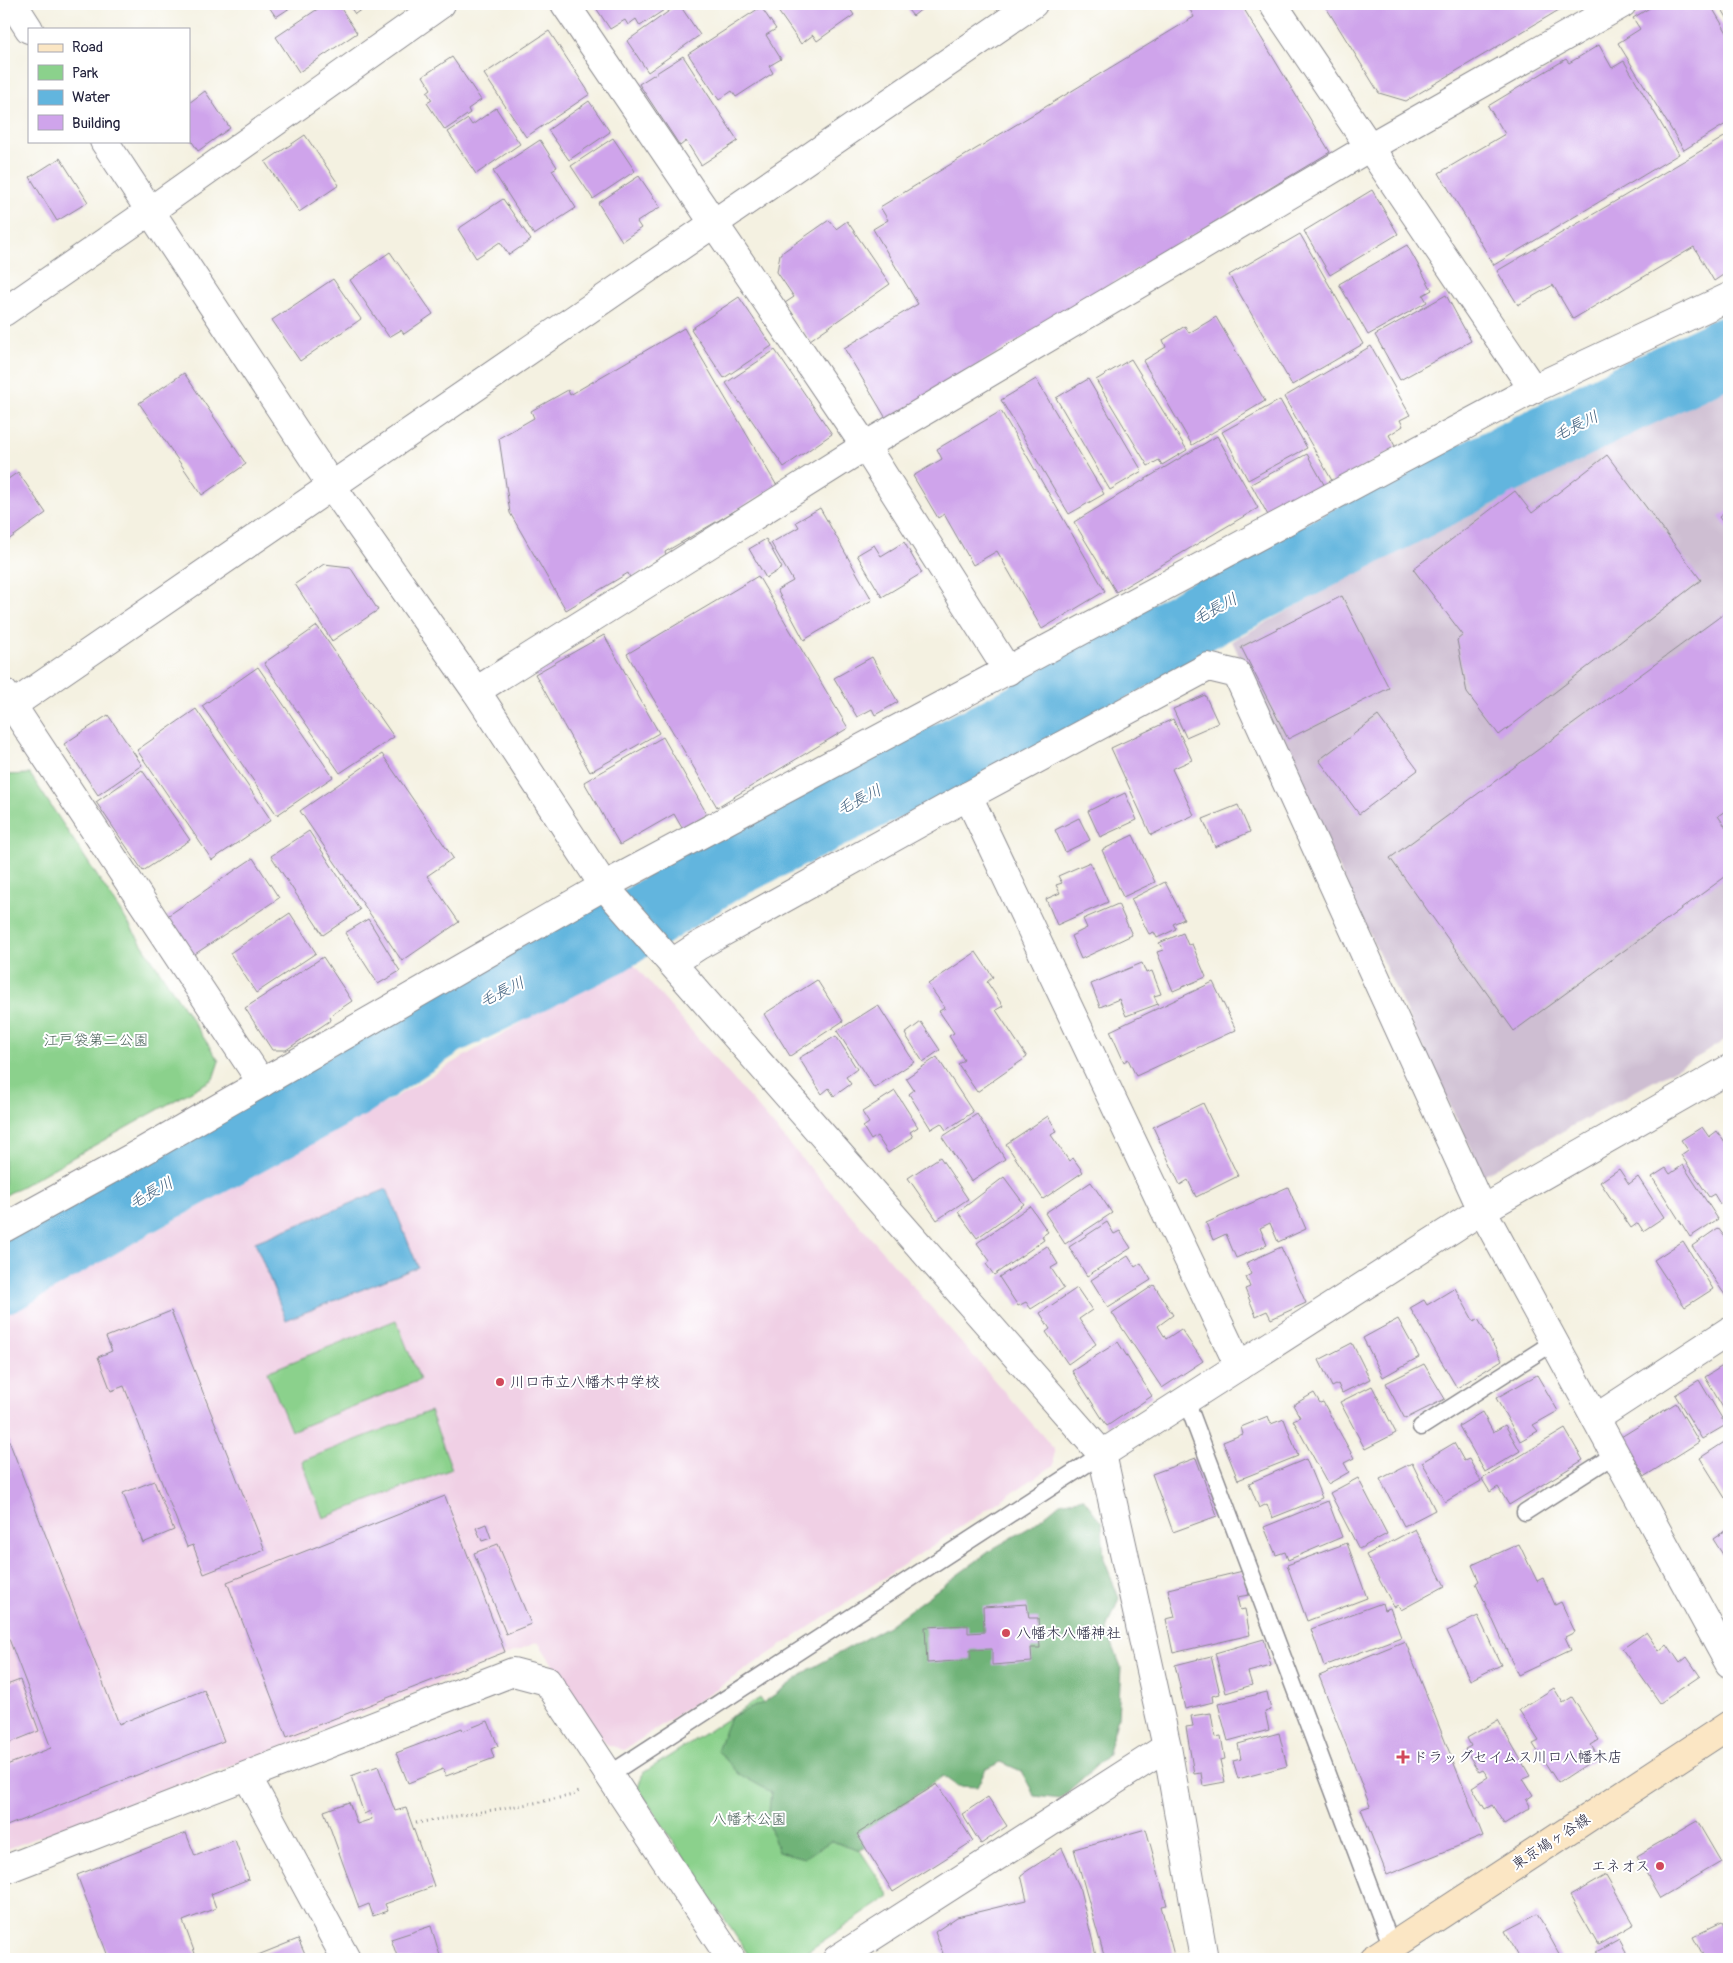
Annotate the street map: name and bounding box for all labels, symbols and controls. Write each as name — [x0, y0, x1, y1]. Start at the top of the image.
legend — [28, 28, 190, 142]
text: Road — [72, 38, 103, 57]
text: Park — [72, 64, 99, 83]
text: Water — [72, 88, 111, 107]
text: Building — [72, 114, 120, 133]
water label: 毛長川 — [1550, 406, 1602, 446]
water label: 毛長川 — [1189, 589, 1241, 629]
water label: 毛長川 — [833, 780, 885, 820]
water label: 毛長川 — [476, 972, 528, 1012]
park label: 江戸袋第二公園 — [43, 1031, 149, 1050]
water label: 毛長川 — [125, 1173, 177, 1213]
place label: 川口市立八幡木中学校 — [510, 1373, 660, 1392]
marker: 川口市立八幡木中学校 — [494, 1376, 506, 1388]
place label: 八幡木八幡神社 — [1016, 1624, 1121, 1643]
marker: 八幡木八幡神社 — [1000, 1627, 1012, 1639]
place label: ドラッグセイムス川口八幡木店 — [1413, 1748, 1622, 1767]
marker: ドラッグセイムス川口八幡木店 — [1397, 1751, 1409, 1763]
park label: 八幡木公園 — [711, 1810, 787, 1829]
street label: 東京鳩ヶ谷線 — [1508, 1810, 1594, 1874]
place label: エネオス — [1591, 1857, 1650, 1876]
marker: エネオス — [1654, 1860, 1666, 1872]

